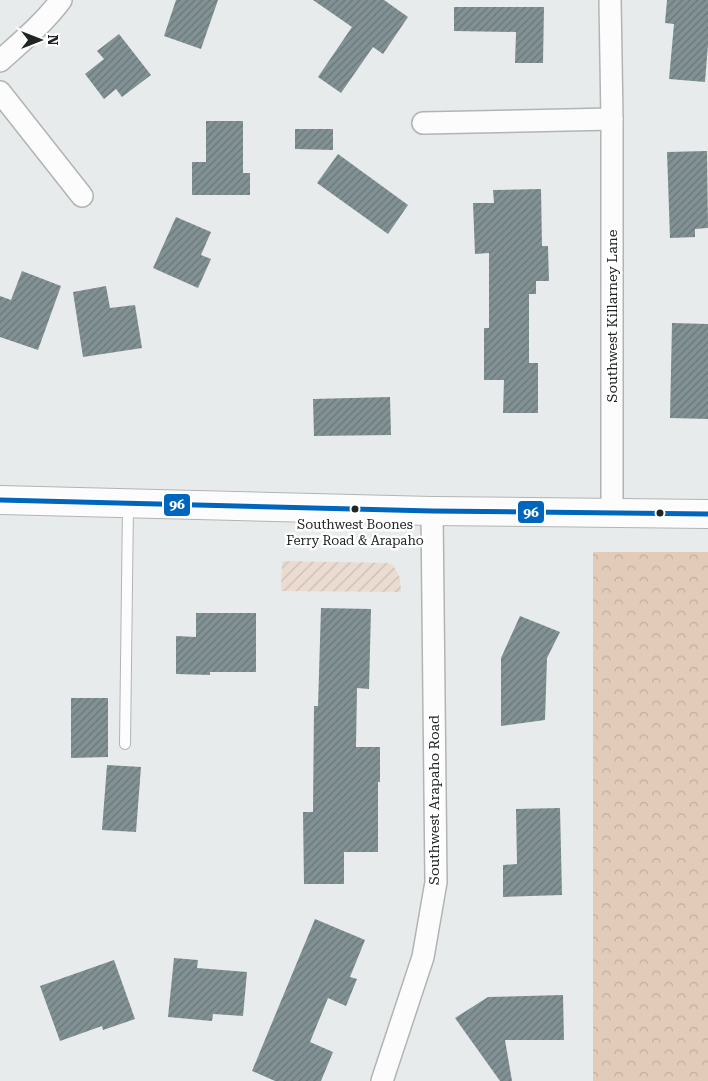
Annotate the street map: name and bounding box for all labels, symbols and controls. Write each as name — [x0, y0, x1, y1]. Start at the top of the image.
north arrow — [15, 15, 65, 65]
text: N — [45, 35, 61, 46]
street label: Southwest Killarney Lane — [604, 229, 620, 402]
line badge: 96 — [163, 493, 191, 517]
text: 96 — [169, 496, 185, 512]
line badge: 96 — [517, 500, 545, 524]
marker: Southwest Boones Ferry Road & Arapaho — [350, 504, 360, 514]
text: 96 — [523, 504, 539, 520]
unlabelled marker — [655, 508, 665, 518]
place label: Southwest Boones Ferry Road & Arapaho — [286, 517, 424, 548]
street label: Southwest Arapaho Road — [426, 715, 442, 885]

